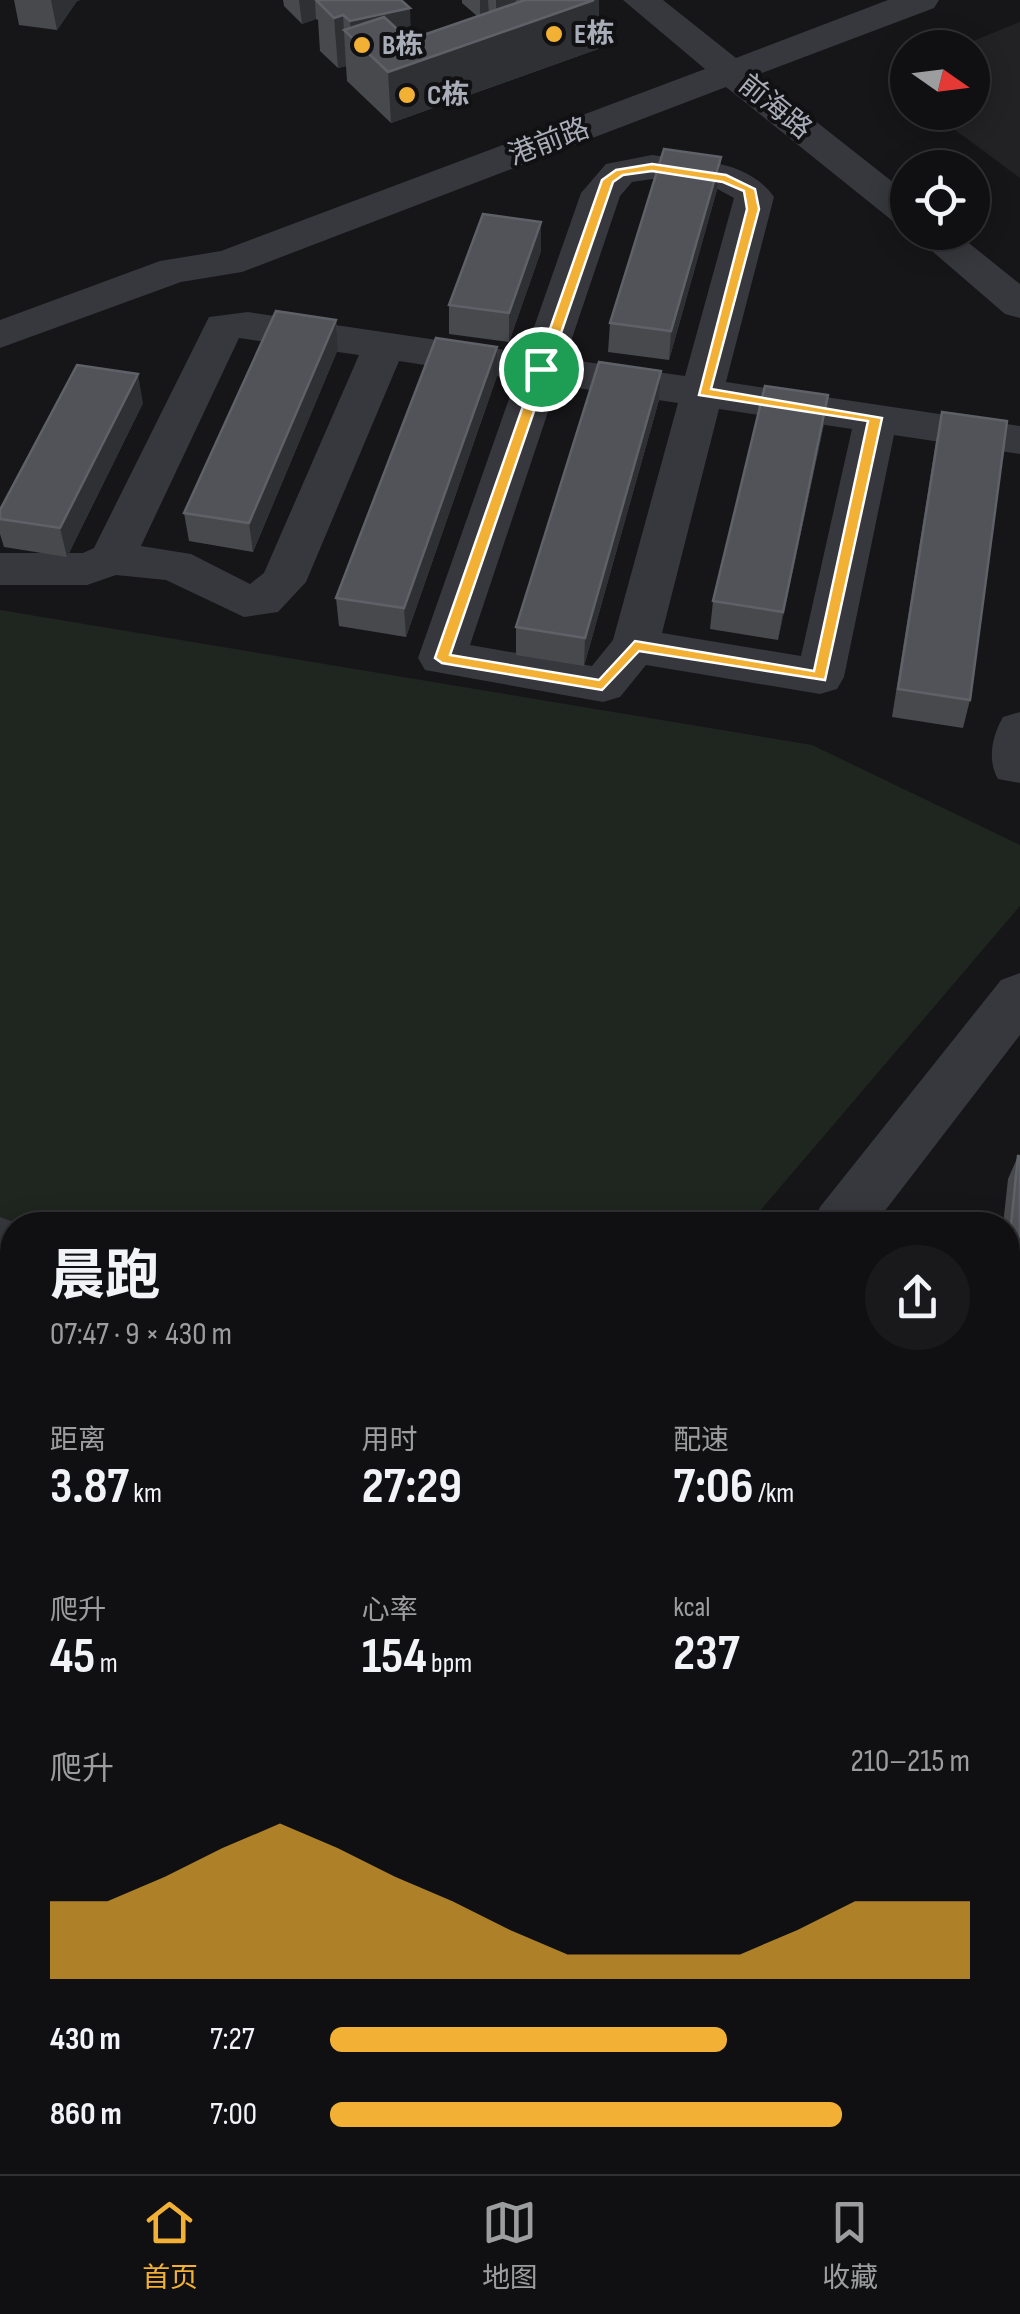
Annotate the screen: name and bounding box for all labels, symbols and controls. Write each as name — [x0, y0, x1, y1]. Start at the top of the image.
place label: E栋 — [574, 18, 614, 51]
marker: E栋 — [543, 23, 565, 45]
place label: B栋 — [382, 29, 423, 62]
north arrow — [890, 30, 990, 130]
map controls — [890, 30, 990, 250]
marker: B栋 — [351, 34, 373, 56]
street label: 前海路 — [732, 68, 818, 146]
place label: C栋 — [427, 79, 469, 112]
marker: C栋 — [396, 84, 418, 106]
street label: 港前路 — [504, 112, 594, 172]
button: locate — [890, 150, 990, 250]
pin — [499, 327, 584, 412]
icon: arrive — [514, 342, 569, 397]
text: 晨跑 — [50, 1244, 160, 1311]
button: share — [865, 1245, 970, 1350]
text: 07:47 · 9 × 430 m — [50, 1315, 232, 1354]
text: 距离 — [50, 1424, 106, 1457]
text: 用时 — [362, 1424, 418, 1457]
text: 配速 — [673, 1424, 729, 1457]
text: 3.87 — [50, 1457, 129, 1517]
text: 27:29 — [362, 1457, 462, 1517]
text: 7:06 — [673, 1457, 753, 1517]
text: km — [129, 1477, 162, 1510]
text: /km — [753, 1477, 794, 1510]
text: kcal — [673, 1591, 710, 1624]
text: 爬升 — [50, 1594, 106, 1627]
text: 心率 — [362, 1594, 418, 1627]
text: 237 — [673, 1624, 740, 1684]
text: 45 — [50, 1627, 95, 1687]
text: 154 — [362, 1627, 427, 1687]
text: m — [95, 1647, 118, 1680]
text: bpm — [427, 1647, 472, 1680]
text: 210–215 m — [850, 1742, 970, 1781]
text: 爬升 — [50, 1750, 114, 1789]
text: 430 m — [50, 2020, 121, 2059]
text: 7:27 — [210, 2020, 255, 2059]
text: 860 m — [50, 2095, 122, 2134]
text: 7:00 — [210, 2095, 257, 2134]
tab: 首页 — [142, 2195, 198, 2295]
tab: 地图 — [482, 2195, 538, 2295]
tab: 收藏 — [822, 2195, 878, 2295]

